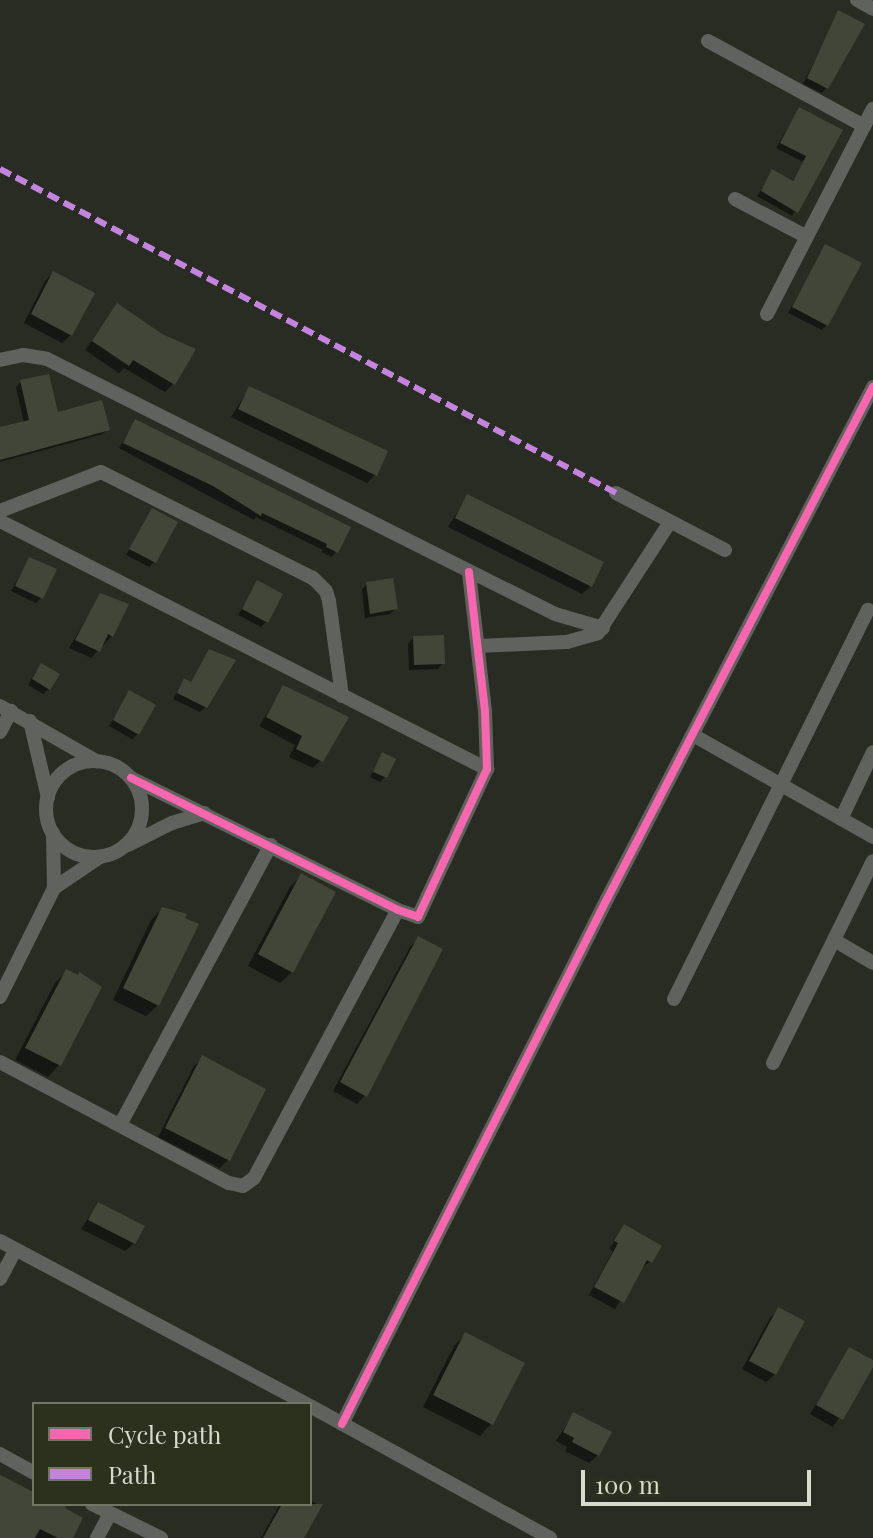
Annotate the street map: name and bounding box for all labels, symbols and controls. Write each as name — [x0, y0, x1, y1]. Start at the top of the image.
legend — [32, 1402, 312, 1506]
text: Cycle path — [108, 1418, 221, 1450]
scale bar — [585, 1454, 815, 1504]
text: Path — [108, 1458, 156, 1490]
text: 100 m — [595, 1468, 660, 1500]

